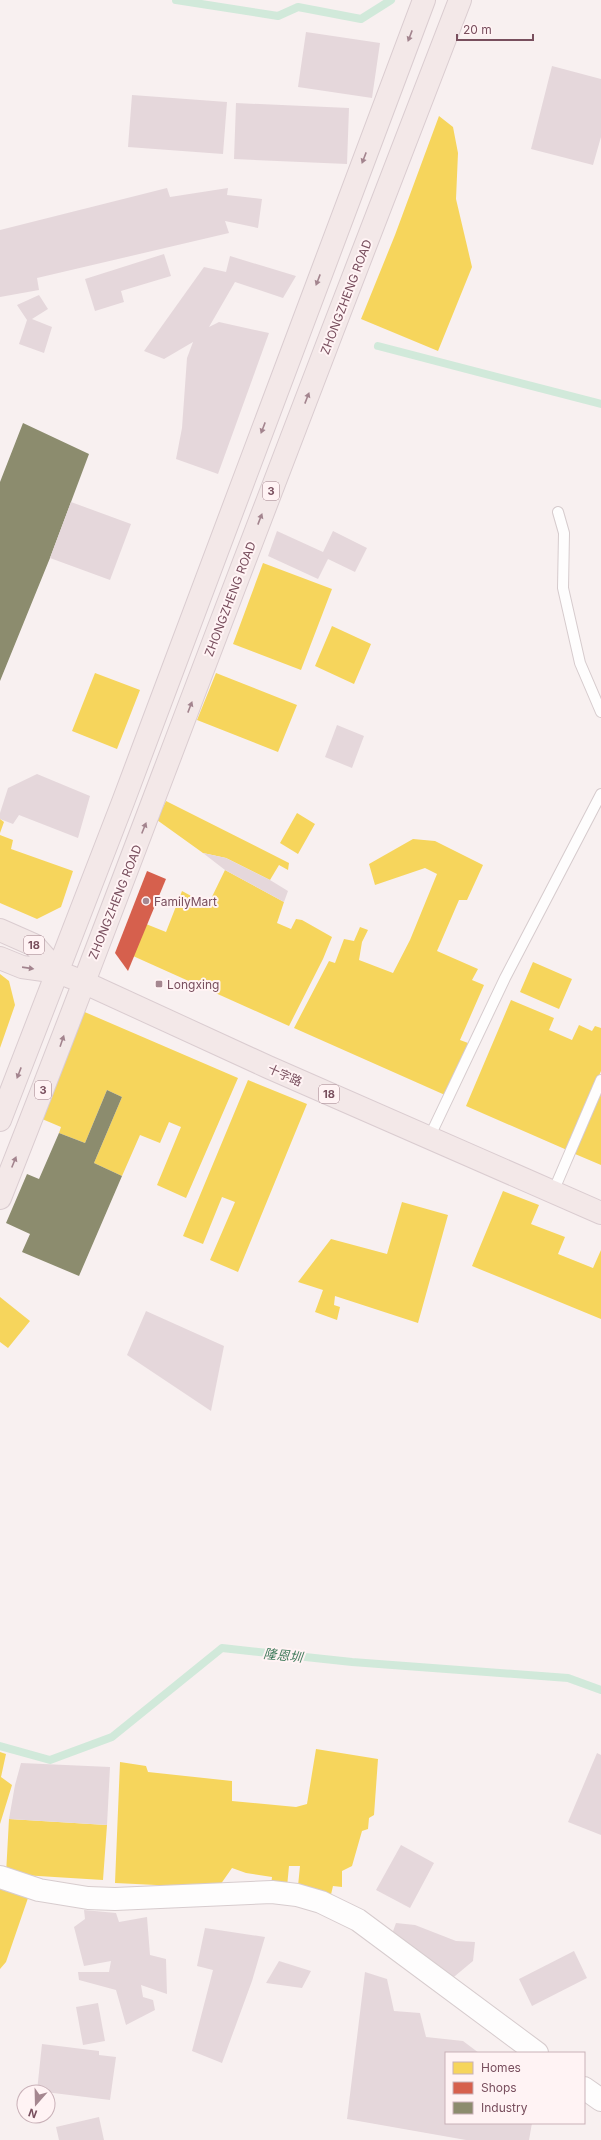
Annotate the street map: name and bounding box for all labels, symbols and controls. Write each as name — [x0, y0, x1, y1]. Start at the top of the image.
scale bar — [457, 16, 533, 42]
text: 20 m — [463, 22, 492, 37]
one-way arrow — [407, 31, 413, 43]
one-way arrow — [361, 153, 367, 165]
street label: ZHONGZHENG ROAD — [317, 237, 375, 357]
one-way arrow — [315, 274, 321, 286]
one-way arrow — [304, 392, 310, 404]
one-way arrow — [259, 422, 265, 434]
road number: 3 — [263, 482, 279, 500]
one-way arrow — [257, 513, 263, 525]
street label: ZHONGZHENG ROAD — [201, 539, 259, 659]
one-way arrow — [187, 700, 193, 712]
one-way arrow — [141, 822, 147, 834]
street label: ZHONGZHENG ROAD — [85, 843, 145, 961]
place label: FamilyMart — [154, 894, 217, 909]
marker: FamilyMart — [141, 896, 151, 906]
road number: 18 — [24, 936, 44, 954]
one-way arrow — [22, 965, 34, 971]
place label: Longxing — [167, 977, 219, 992]
marker: Longxing — [154, 979, 164, 989]
one-way arrow — [59, 1035, 65, 1047]
street label: 十字路 — [265, 1061, 305, 1089]
one-way arrow — [15, 1068, 21, 1080]
road number: 3 — [35, 1081, 51, 1099]
road number: 18 — [319, 1085, 339, 1103]
one-way arrow — [12, 1156, 18, 1168]
water label: 隆恩圳 — [263, 1645, 305, 1665]
legend — [445, 2052, 585, 2124]
text: Homes — [481, 2060, 521, 2075]
text: Shops — [481, 2080, 517, 2095]
north arrow — [16, 2084, 56, 2124]
text: Industry — [481, 2100, 528, 2115]
text: N — [26, 2105, 39, 2121]

